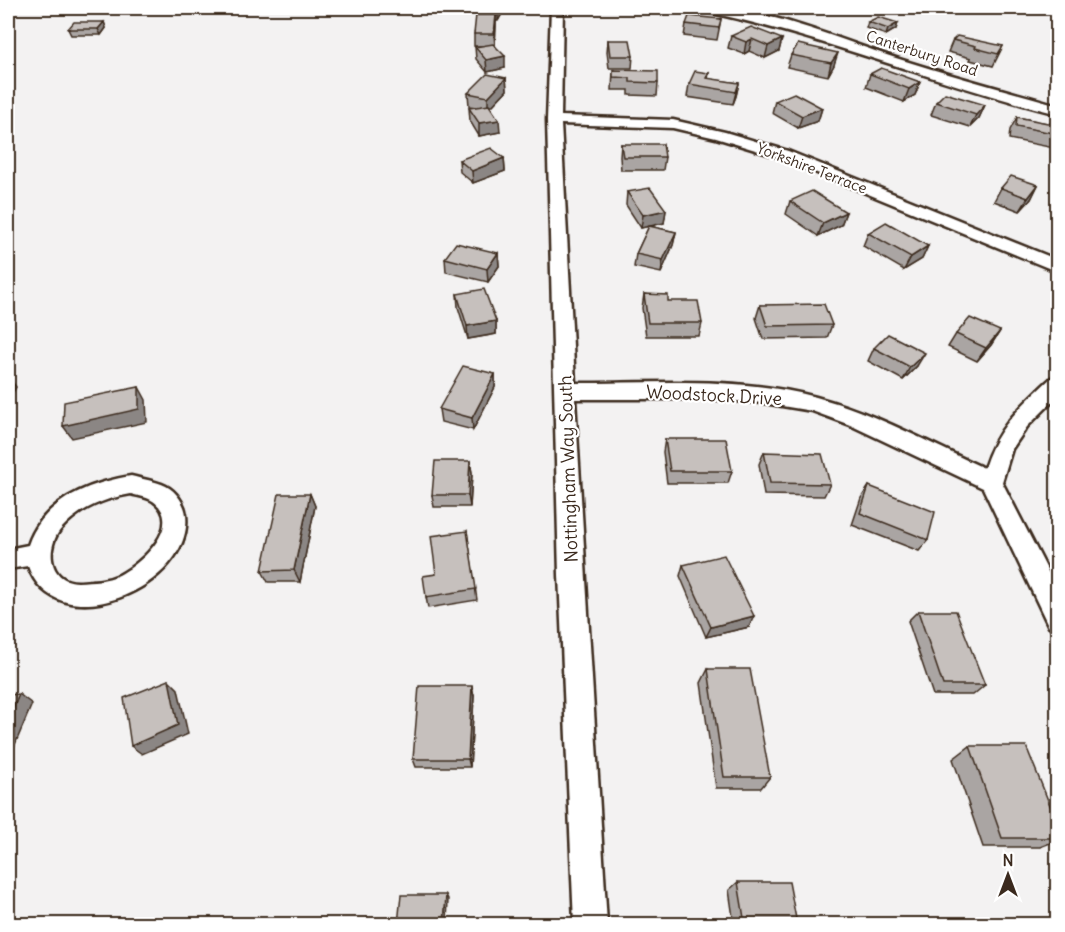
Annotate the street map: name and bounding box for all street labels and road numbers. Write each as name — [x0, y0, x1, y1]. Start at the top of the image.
street label: Canterbury Road — [864, 26, 980, 80]
street label: Yorkshire Terrace — [754, 138, 870, 198]
street label: Nottingham Way South — [553, 375, 583, 563]
street label: Woodstock Drive — [645, 380, 783, 410]

